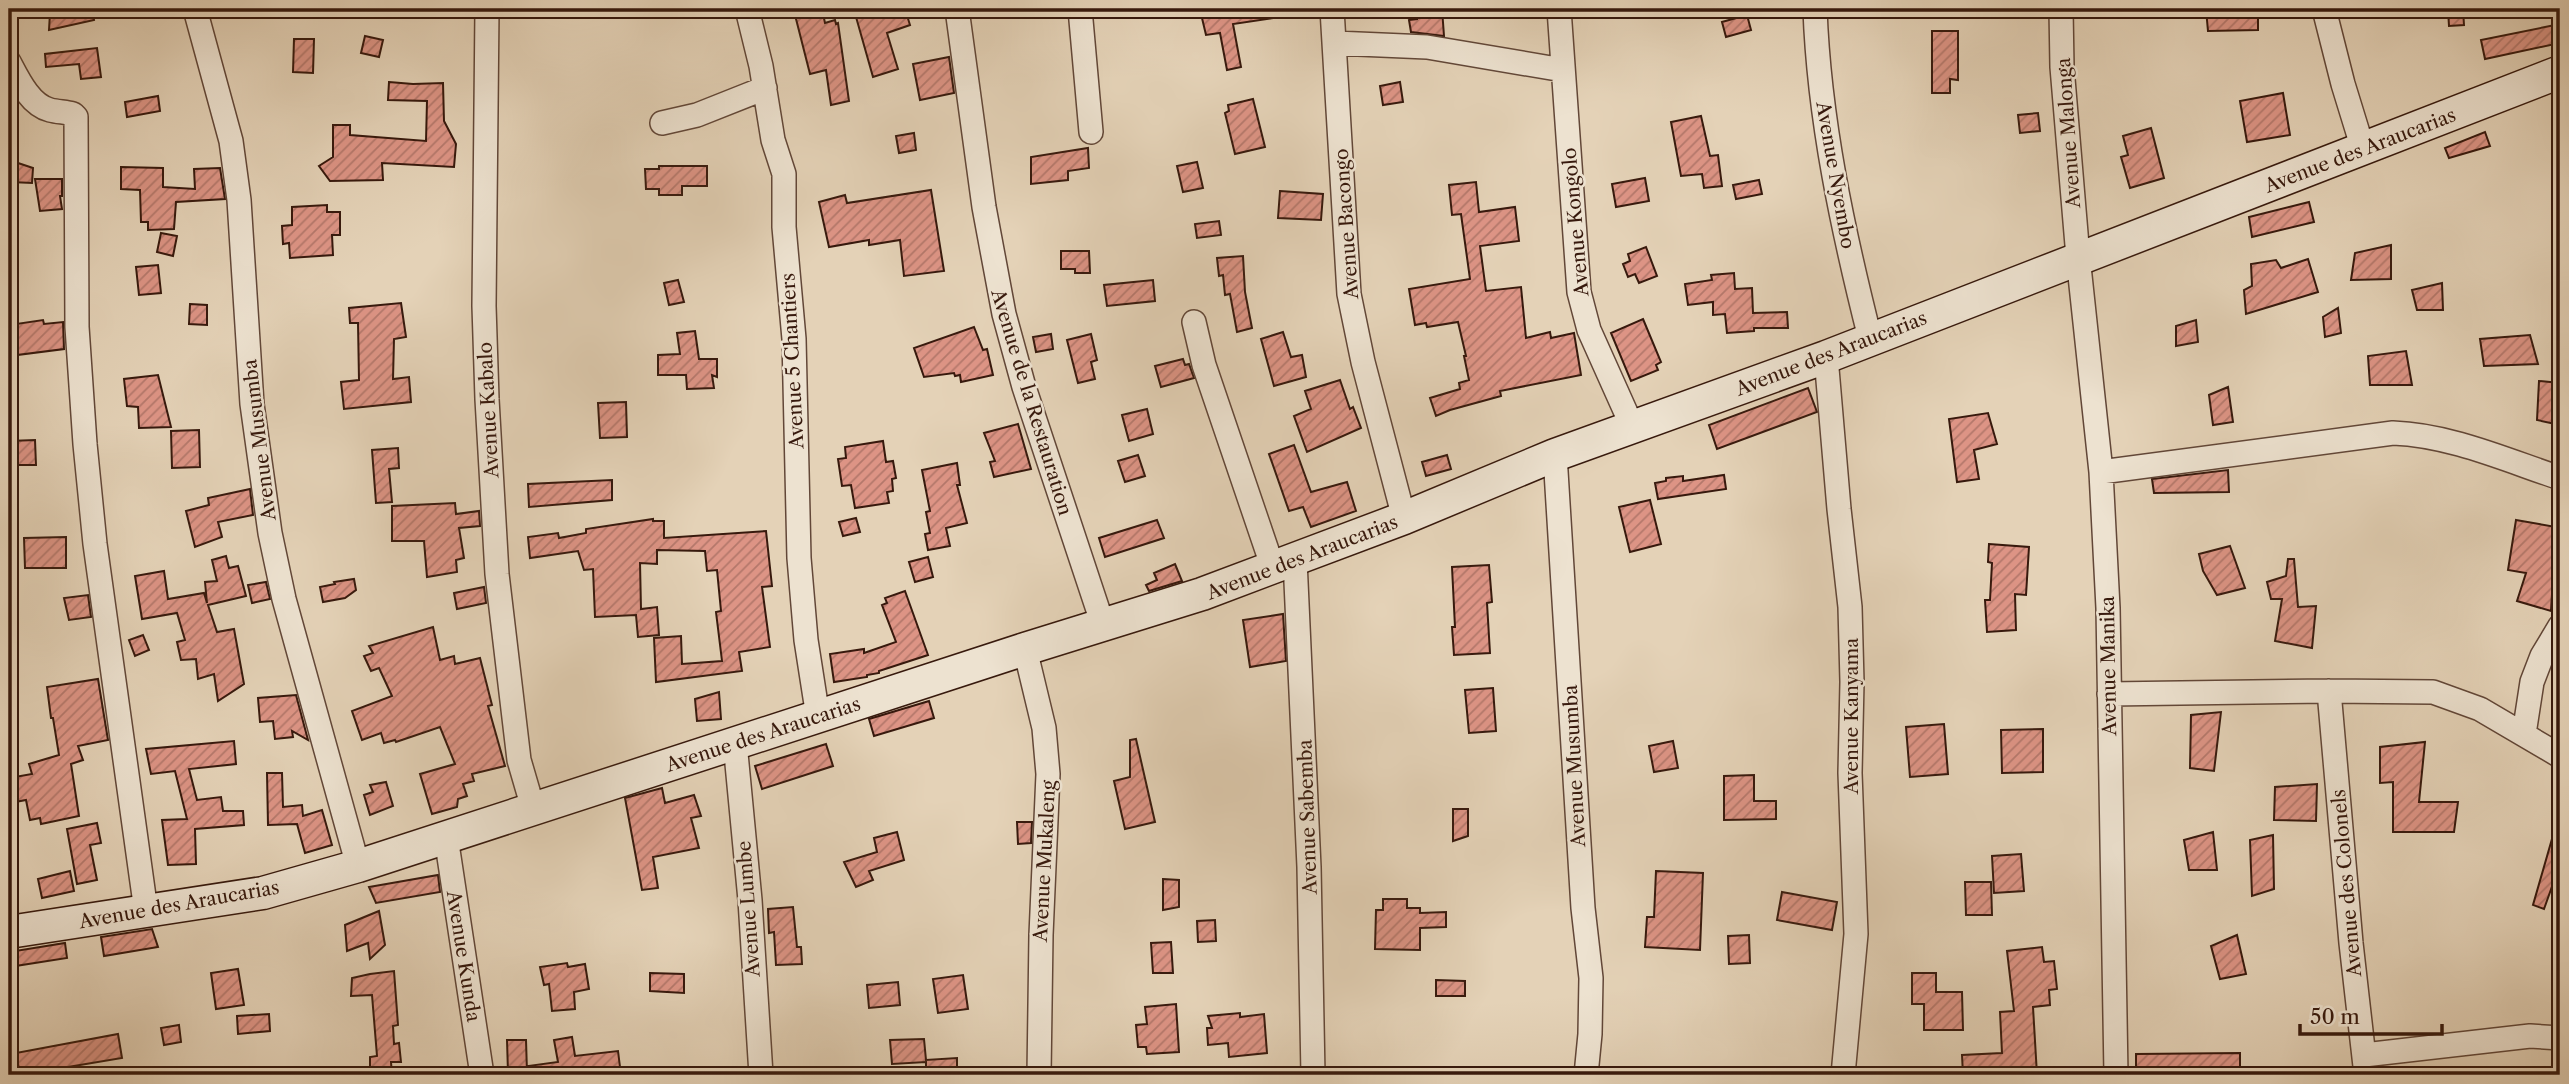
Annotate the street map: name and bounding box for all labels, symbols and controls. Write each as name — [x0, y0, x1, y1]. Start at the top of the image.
street label: Avenue Malonga — [2052, 57, 2085, 210]
street label: Avenue Nyembo — [1811, 99, 1860, 251]
street label: Avenue des Araucarias — [2260, 103, 2459, 198]
street label: Avenue Kongolo — [1558, 147, 1594, 298]
street label: Avenue Bacongo — [1330, 148, 1363, 301]
street label: Avenue 5 Chantiers — [776, 273, 809, 450]
street label: Avenue de la Restauration — [986, 285, 1077, 518]
street label: Avenue des Araucarias — [1731, 306, 1930, 401]
street label: Avenue Kabalo — [473, 341, 504, 480]
street label: Avenue Musumba — [238, 358, 281, 523]
street label: Avenue des Araucarias — [1202, 510, 1401, 605]
street label: Avenue Manika — [2096, 596, 2121, 737]
street label: Avenue Kanyama — [1840, 638, 1863, 795]
street label: Avenue Musumba — [1559, 684, 1590, 849]
street label: Avenue des Araucarias — [662, 692, 863, 777]
street label: Avenue Sabemba — [1293, 739, 1322, 896]
street label: Avenue Mukaleng — [1029, 779, 1060, 944]
street label: Avenue des Colonels — [2327, 788, 2366, 979]
street label: Avenue Lumbe — [732, 840, 765, 979]
street label: Avenue des Araucarias — [76, 876, 281, 934]
street label: Avenue Kunda — [442, 888, 485, 1023]
scale bar — [2300, 993, 2441, 1037]
text: 50 m — [2310, 1004, 2360, 1029]

